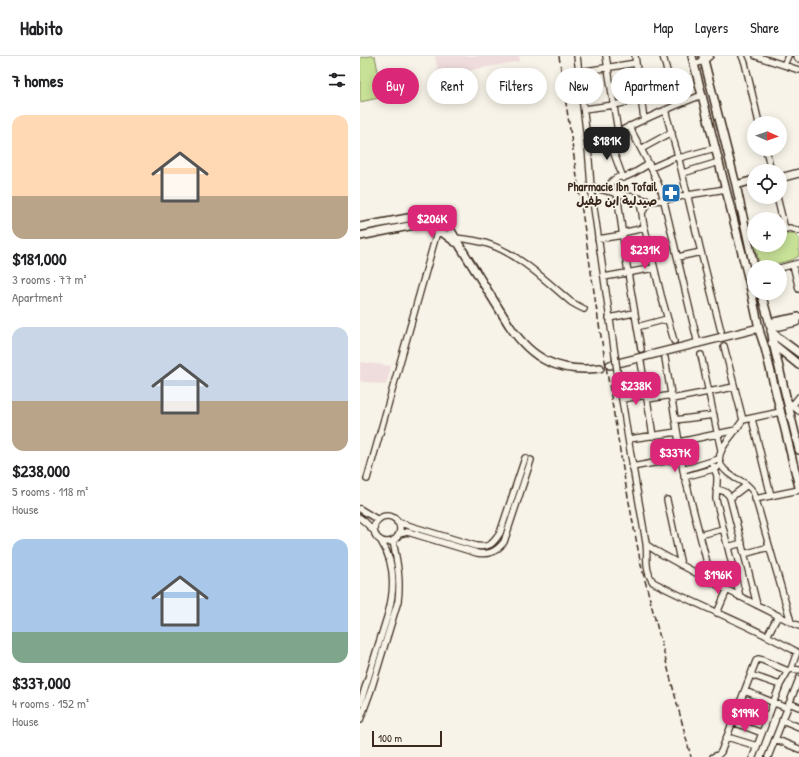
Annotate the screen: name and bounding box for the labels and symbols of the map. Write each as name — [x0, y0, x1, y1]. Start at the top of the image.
north arrow — [747, 116, 787, 156]
pin: $181K — [579, 127, 635, 161]
place label: Pharmacie Ibn Tofail صيدلية ابن طفيل — [568, 178, 658, 209]
pharmacy icon: Pharmacie Ibn Tofail صيدلية ابن طفيل — [660, 182, 682, 204]
pin: $206K — [404, 205, 460, 239]
pin: $231K — [617, 236, 673, 270]
pin: $238K — [608, 372, 664, 406]
pin: $337K — [647, 439, 703, 473]
pin: $196K — [690, 561, 746, 595]
pin: $199K — [717, 699, 773, 733]
scale bar — [372, 729, 442, 748]

